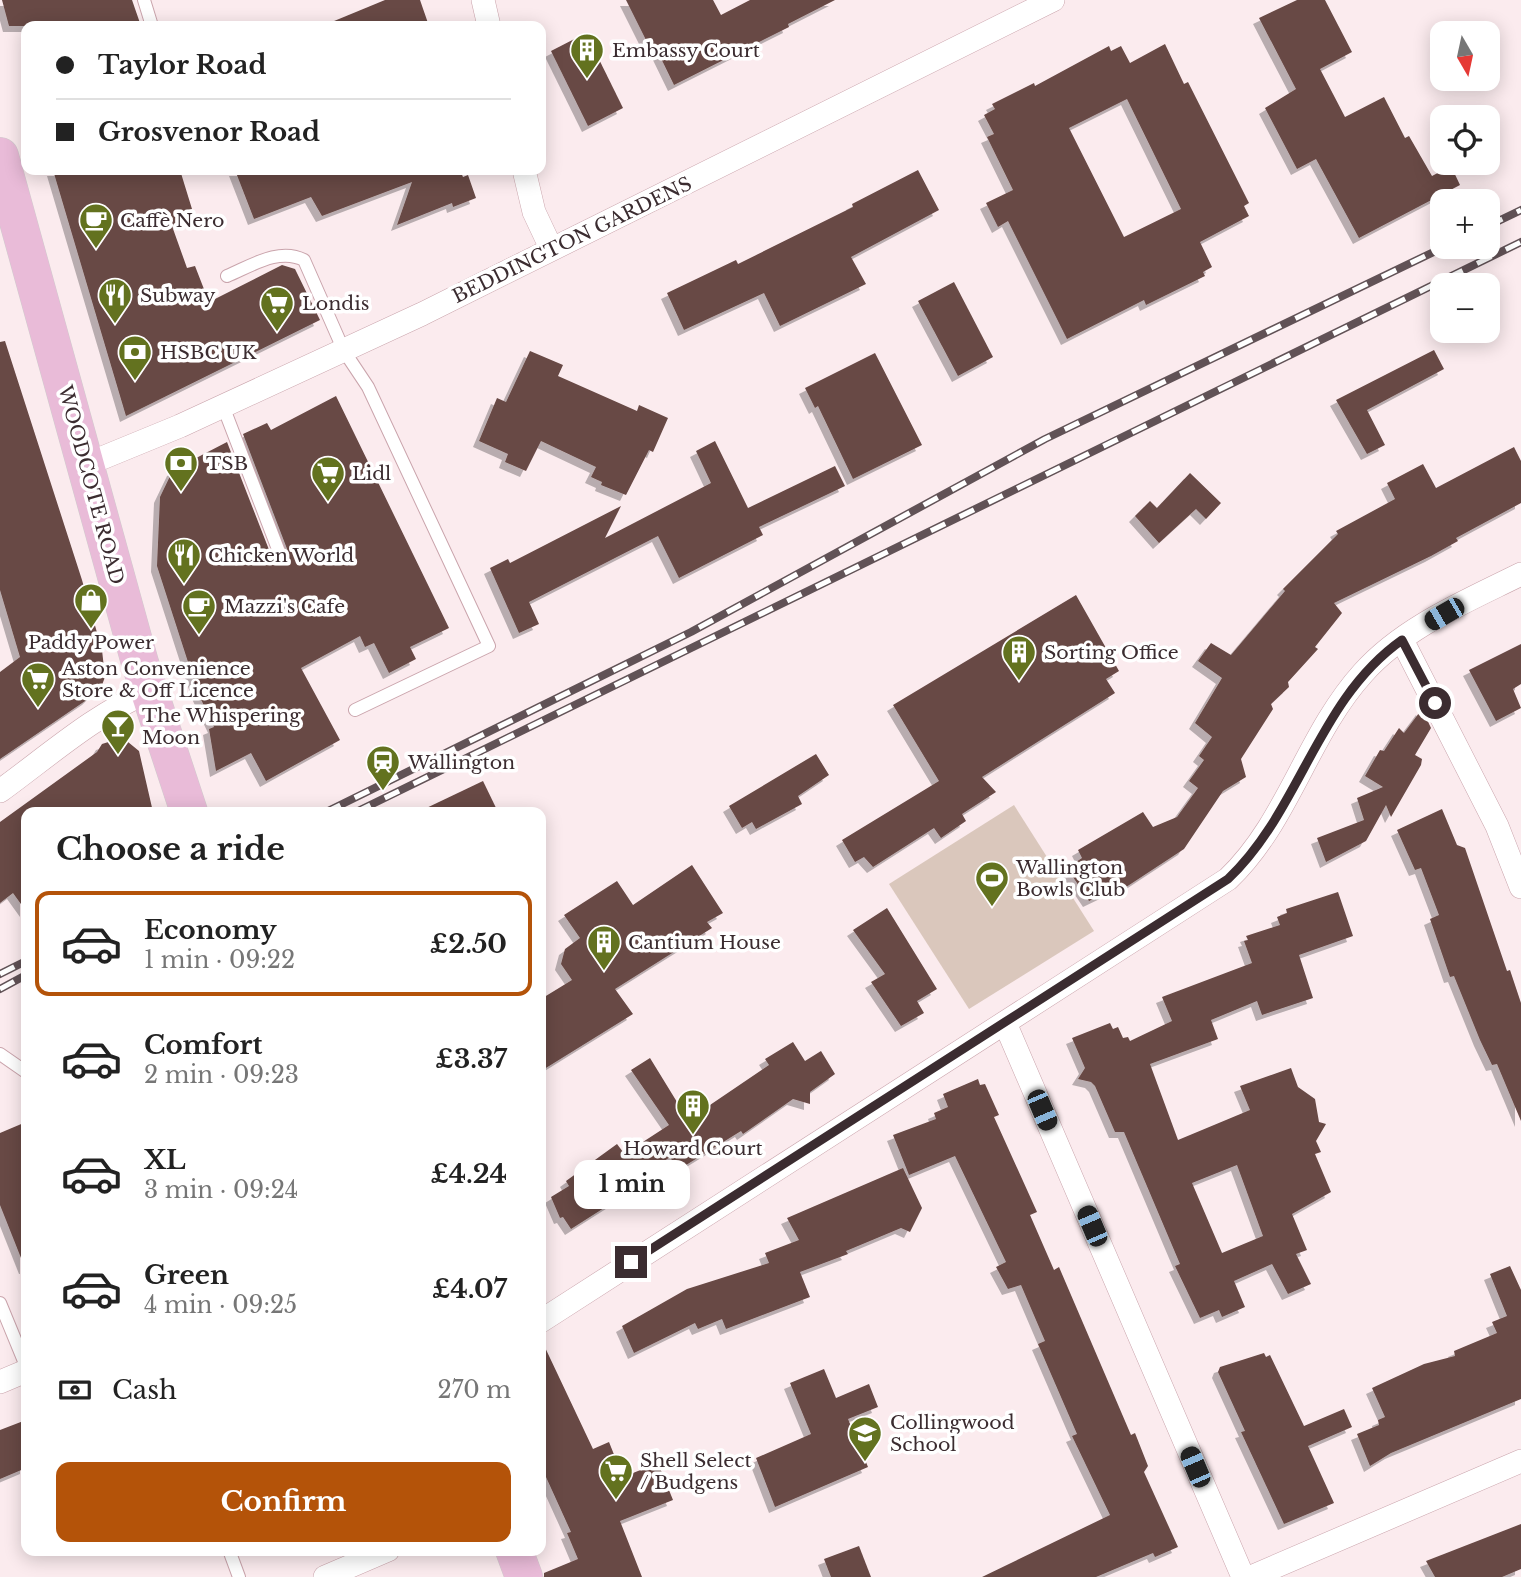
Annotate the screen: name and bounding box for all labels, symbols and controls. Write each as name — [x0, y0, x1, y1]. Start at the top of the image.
north arrow — [1430, 21, 1500, 91]
map controls — [1430, 21, 1500, 343]
building icon: Embassy Court — [568, 31, 606, 80]
place label: Embassy Court — [612, 39, 761, 62]
text: Taylor Road — [98, 49, 266, 81]
button: locate — [1430, 105, 1500, 175]
text: Grosvenor Road — [98, 116, 320, 148]
street label: BEDDINGTON GARDENS — [449, 172, 695, 308]
button: + — [1430, 189, 1500, 259]
cafe icon: Caffè Nero — [77, 201, 115, 250]
place label: Caffè Nero — [120, 209, 225, 232]
button: − — [1430, 273, 1500, 343]
restaurant icon: Subway — [96, 276, 134, 325]
place label: Subway — [140, 284, 215, 307]
supermarket icon: Londis — [258, 284, 296, 333]
place label: Londis — [302, 292, 369, 315]
bank icon: HSBC UK — [116, 333, 154, 382]
place label: HSBC UK — [160, 341, 257, 364]
street label: WOODCOTE ROAD — [53, 382, 129, 587]
bank icon: TSB — [162, 444, 200, 493]
place label: TSB — [206, 452, 248, 475]
supermarket icon: Lidl — [309, 454, 347, 503]
place label: Lidl — [352, 462, 391, 485]
restaurant icon: Chicken World — [165, 536, 203, 585]
place label: Chicken World — [208, 544, 354, 567]
shop icon: Paddy Power — [72, 581, 110, 630]
cafe icon: Mazzi's Cafe — [180, 587, 218, 636]
car — [1421, 594, 1468, 634]
place label: Mazzi's Cafe — [224, 595, 345, 618]
place label: Paddy Power — [28, 631, 154, 654]
building icon: Sorting Office — [1000, 633, 1038, 682]
place label: Sorting Office — [1044, 641, 1179, 664]
place label: Aston Convenience Store & Off Licence — [61, 657, 254, 702]
supermarket icon: Aston Convenience Store & Off Licence — [19, 660, 57, 709]
route start — [1419, 687, 1451, 719]
place label: The Whispering Moon — [142, 704, 301, 749]
bar icon: The Whispering Moon — [99, 707, 137, 756]
station icon: Wallington — [364, 743, 402, 792]
place label: Wallington — [407, 751, 515, 774]
text: Choose a ride — [56, 829, 285, 869]
place label: Wallington Bowls Club — [1015, 856, 1126, 901]
sports icon: Wallington Bowls Club — [973, 859, 1011, 908]
icon: car — [60, 912, 123, 975]
text: Economy — [144, 914, 277, 946]
building icon: Cantium House — [585, 923, 623, 972]
text: £2.50 — [430, 928, 507, 960]
place label: Cantium House — [628, 931, 781, 954]
text: 1 min · 09:22 — [144, 946, 295, 974]
icon: car — [60, 1027, 123, 1090]
text: Comfort — [144, 1029, 262, 1061]
text: £3.37 — [435, 1043, 507, 1075]
text: 2 min · 09:23 — [144, 1061, 299, 1089]
building icon: Howard Court — [674, 1087, 712, 1136]
car — [1025, 1087, 1060, 1133]
place label: Howard Court — [623, 1137, 764, 1160]
icon: car — [60, 1142, 123, 1205]
text: XL — [144, 1144, 186, 1176]
text: £4.24 — [430, 1158, 507, 1190]
callout: 1 min — [573, 1160, 689, 1210]
text: 1 min — [599, 1170, 665, 1198]
text: 3 min · 09:24 — [144, 1176, 298, 1204]
car — [1075, 1203, 1110, 1249]
route end — [615, 1246, 647, 1278]
icon: car — [60, 1257, 123, 1320]
text: Green — [144, 1259, 229, 1291]
text: £4.07 — [432, 1273, 507, 1305]
text: 4 min · 09:25 — [144, 1291, 297, 1319]
icon: cash — [56, 1371, 94, 1409]
text: Cash — [112, 1374, 177, 1406]
text: 270 m — [438, 1376, 511, 1404]
place label: Collingwood School — [890, 1411, 1015, 1456]
school or university icon: Collingwood School — [846, 1414, 884, 1463]
car — [1178, 1444, 1213, 1490]
place label: Shell Select / Budgens — [640, 1449, 752, 1494]
supermarket icon: Shell Select / Budgens — [597, 1452, 635, 1501]
button: Confirm — [56, 1462, 511, 1542]

